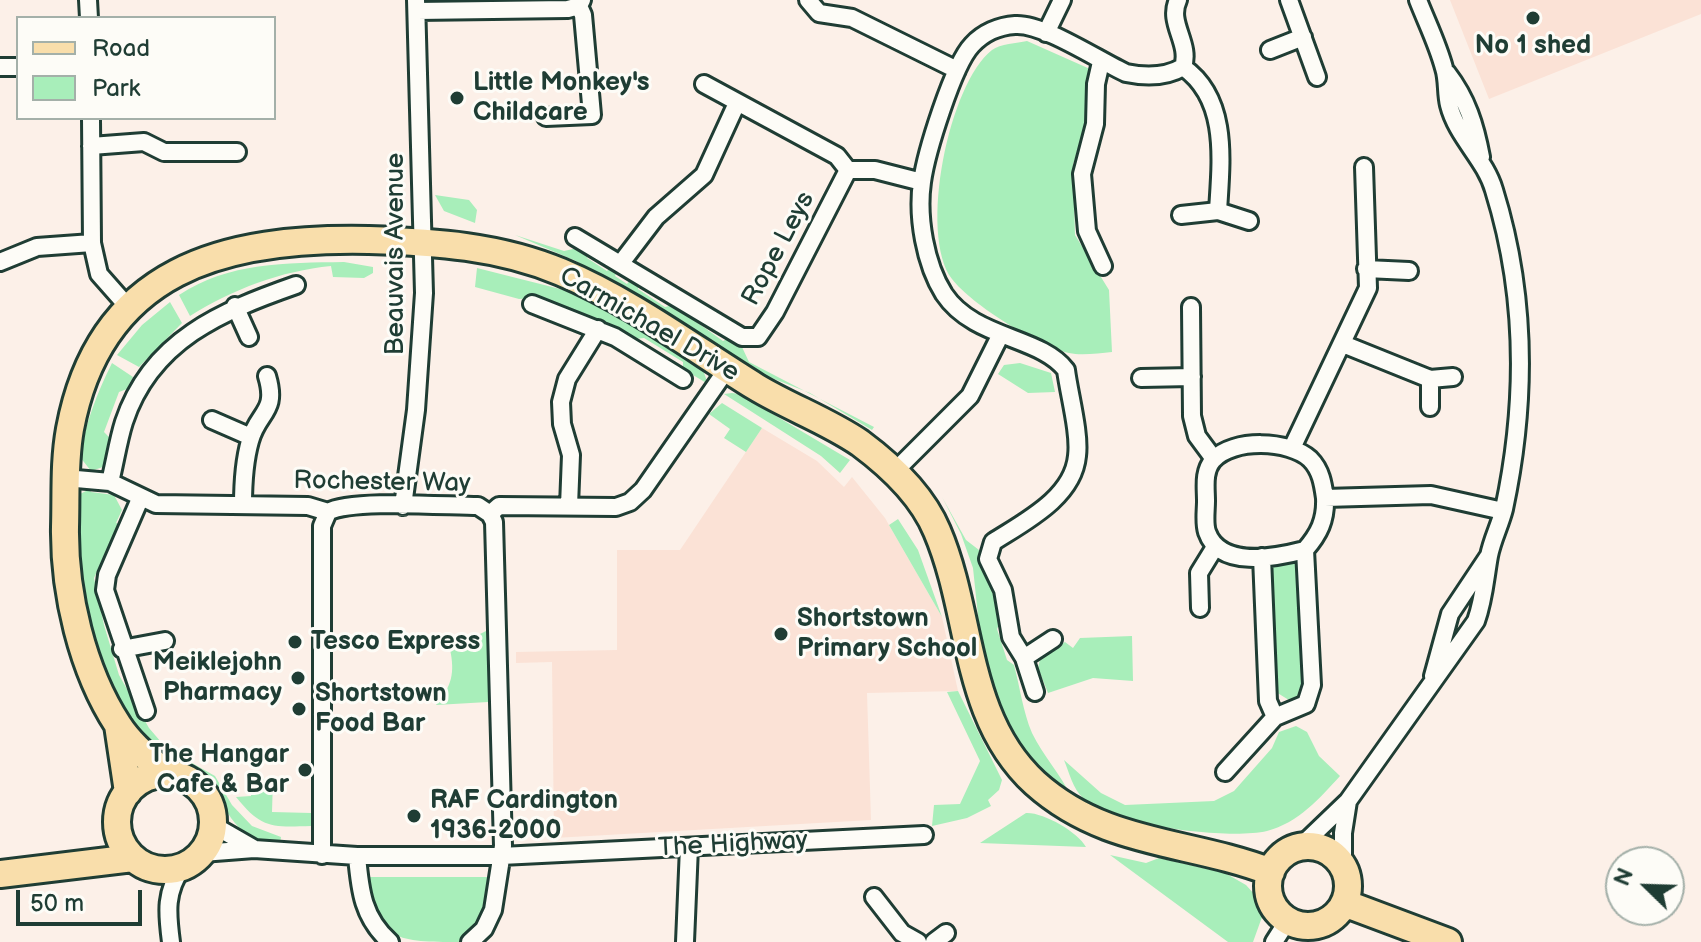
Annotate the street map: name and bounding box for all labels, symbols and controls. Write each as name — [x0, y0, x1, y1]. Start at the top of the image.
marker: No 1 shed — [1524, 9, 1542, 27]
legend — [16, 16, 276, 120]
place label: No 1 shed — [1475, 30, 1591, 62]
text: Road — [92, 34, 150, 63]
place label: Little Monkey's Childcare — [473, 67, 650, 128]
text: Park — [92, 74, 140, 103]
marker: Little Monkey's Childcare — [448, 89, 466, 107]
street label: Beauvais Avenue — [380, 153, 412, 355]
street label: Rope Leys — [736, 187, 822, 311]
street label: Carmichael Drive — [554, 261, 744, 389]
street label: Rochester Way — [293, 466, 471, 500]
place label: Shortstown Primary School — [797, 603, 977, 664]
marker: Shortstown Primary School — [772, 625, 790, 643]
place label: Tesco Express — [311, 626, 480, 658]
marker: Tesco Express — [286, 633, 304, 651]
place label: Meiklejohn Pharmacy — [153, 647, 282, 708]
marker: Meiklejohn Pharmacy — [289, 669, 307, 687]
place label: Shortstown Food Bar — [315, 678, 447, 740]
marker: Shortstown Food Bar — [290, 700, 308, 718]
place label: The Hangar Cafe & Bar — [149, 739, 289, 800]
marker: The Hangar Cafe & Bar — [296, 761, 314, 779]
place label: RAF Cardington 1936-2000 — [430, 785, 618, 846]
marker: RAF Cardington 1936-2000 — [405, 807, 423, 825]
street label: The Highway — [657, 826, 809, 864]
north arrow — [1605, 846, 1685, 926]
text: N — [1609, 864, 1640, 890]
scale bar — [20, 874, 146, 924]
text: 50 m — [30, 889, 84, 918]

